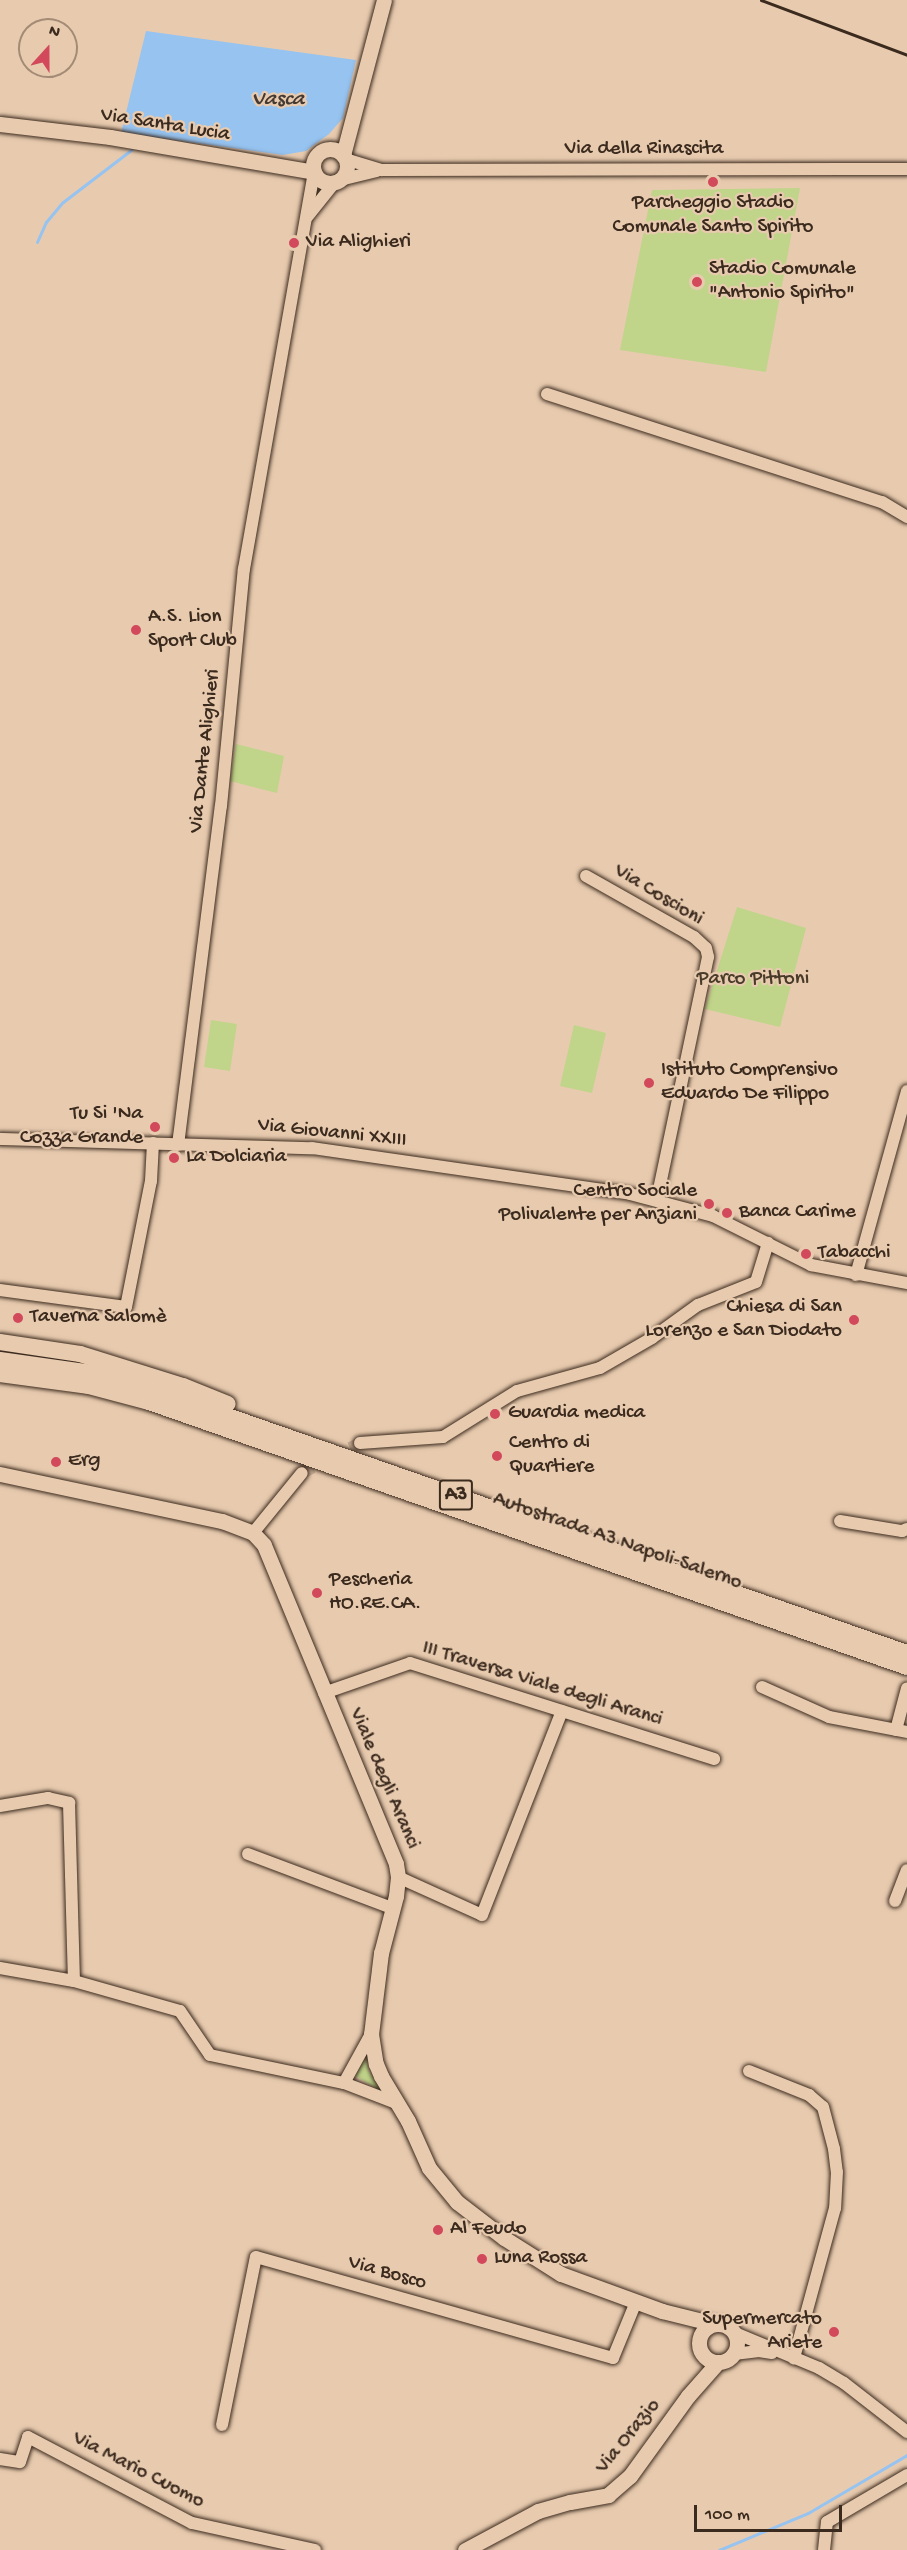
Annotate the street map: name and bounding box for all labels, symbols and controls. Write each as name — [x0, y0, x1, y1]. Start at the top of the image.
north arrow — [18, 18, 78, 78]
text: N — [46, 22, 62, 43]
water label: Vasca — [252, 88, 304, 114]
street label: Via Santa Lucia — [99, 103, 231, 149]
street label: Via della Rinascita — [565, 137, 723, 163]
marker: Parcheggio Stadio Comunale Santo Spirito — [706, 175, 720, 189]
place label: Parcheggio Stadio Comunale Santo Spirito — [612, 191, 814, 241]
place label: Via Alighieri — [306, 230, 411, 256]
marker: Via Alighieri — [287, 236, 301, 250]
place label: Stadio Comunale "Antonio Spirito" — [709, 257, 856, 307]
marker: Stadio Comunale "Antonio Spirito" — [690, 275, 704, 289]
place label: A.S. Lion Sport Club — [148, 605, 237, 655]
marker: A.S. Lion Sport Club — [129, 623, 143, 637]
street label: Via Dante Alighieri — [185, 668, 227, 834]
street label: Via Coscioni — [609, 859, 707, 933]
park label: Parco Pittoni — [697, 967, 809, 993]
place label: Istituto Comprensivo Eduardo De Filippo — [661, 1058, 838, 1108]
marker: Istituto Comprensivo Eduardo De Filippo — [642, 1076, 656, 1090]
place label: Tu Si 'Na Cozza Grande — [20, 1102, 143, 1152]
street label: Via Giovanni XXIII — [256, 1114, 408, 1154]
marker: Tu Si 'Na Cozza Grande — [148, 1120, 162, 1134]
place label: La Dolciaria — [186, 1145, 287, 1171]
marker: La Dolciaria — [167, 1151, 181, 1165]
place label: Centro Sociale Polivalente per Anziani — [499, 1179, 697, 1229]
marker: Centro Sociale Polivalente per Anziani — [702, 1197, 716, 1211]
place label: Banca Carime — [739, 1200, 856, 1226]
marker: Banca Carime — [720, 1206, 734, 1220]
place label: Tabacchi — [818, 1241, 891, 1267]
marker: Tabacchi — [799, 1247, 813, 1261]
place label: Chiesa di San Lorenzo e San Diodato — [645, 1295, 842, 1345]
place label: Taverna Salomè — [30, 1305, 167, 1331]
marker: Taverna Salomè — [11, 1311, 25, 1325]
marker: Chiesa di San Lorenzo e San Diodato — [847, 1313, 861, 1327]
place label: Guardia medica — [508, 1401, 645, 1427]
marker: Guardia medica — [486, 1405, 504, 1423]
place label: Centro di Quartiere — [509, 1431, 594, 1481]
place label: Erg — [68, 1449, 100, 1475]
marker: Centro di Quartiere — [490, 1449, 504, 1463]
marker: Erg — [49, 1455, 63, 1469]
road number: A3 — [438, 1478, 474, 1512]
street label: Autostrada A3 Napoli-Salerno — [489, 1487, 745, 1597]
place label: Pescheria HO.RE.CA. — [329, 1568, 421, 1618]
marker: Pescheria HO.RE.CA. — [310, 1586, 324, 1600]
street label: III Traversa Viale degli Aranci — [419, 1636, 665, 1734]
street label: Viale degli Aranci — [342, 1705, 424, 1853]
place label: Al Feudo — [450, 2217, 527, 2243]
marker: Al Feudo — [431, 2223, 445, 2237]
place label: Luna Rossa — [494, 2246, 587, 2272]
street label: Via Bosco — [345, 2251, 429, 2297]
marker: Luna Rossa — [475, 2252, 489, 2266]
place label: Supermercato Ariete — [702, 2307, 822, 2357]
marker: Supermercato Ariete — [827, 2325, 841, 2339]
street label: Via Orazio — [591, 2394, 667, 2480]
street label: Via Mario Cuomo — [68, 2427, 208, 2515]
scale bar — [697, 2493, 846, 2531]
text: 100 m — [705, 2505, 750, 2526]

